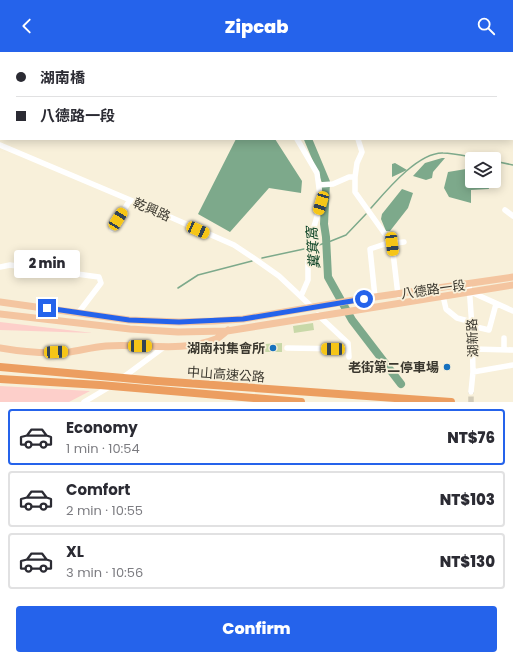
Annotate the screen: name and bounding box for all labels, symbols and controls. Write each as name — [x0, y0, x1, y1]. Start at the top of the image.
text: Zipcab — [224, 14, 289, 39]
icon: back — [16, 15, 38, 37]
icon: search — [475, 15, 497, 37]
text: 湖南橋 — [40, 67, 85, 88]
text: 八德路一段 — [40, 105, 115, 126]
map controls — [465, 152, 501, 188]
button: layers — [465, 152, 501, 188]
car — [312, 190, 330, 216]
street label: 乾興路 — [130, 193, 173, 226]
car — [107, 206, 129, 232]
car — [185, 220, 211, 240]
water label: 糞箕窩 — [301, 224, 324, 270]
car — [385, 231, 399, 257]
callout: 2 min — [14, 250, 80, 278]
text: 2 min — [29, 254, 65, 273]
street label: 八德路一段 — [400, 276, 467, 303]
route start — [355, 290, 373, 308]
route end — [38, 299, 56, 317]
street label: 湖新路 — [462, 318, 483, 358]
place label: 湖南村集會所 — [187, 339, 265, 358]
car — [128, 340, 152, 352]
marker: 湖南村集會所 — [268, 343, 278, 353]
car — [321, 343, 345, 355]
car — [44, 346, 68, 358]
place label: 老街第二停車場 — [348, 358, 439, 377]
street label: 中山高速公路 — [186, 362, 266, 387]
marker: 老街第二停車場 — [442, 362, 452, 372]
text: Economy — [66, 417, 138, 438]
icon: car — [18, 419, 54, 455]
text: NT$76 — [447, 427, 495, 448]
text: 1 min · 10:54 — [66, 439, 140, 458]
text: Comfort — [66, 479, 130, 500]
icon: car — [18, 481, 54, 517]
text: NT$103 — [440, 489, 495, 510]
text: 2 min · 10:55 — [66, 501, 143, 520]
text: XL — [66, 541, 84, 562]
icon: car — [18, 543, 54, 579]
text: NT$130 — [440, 551, 495, 572]
text: 3 min · 10:56 — [66, 563, 143, 582]
button: Confirm — [16, 606, 497, 652]

